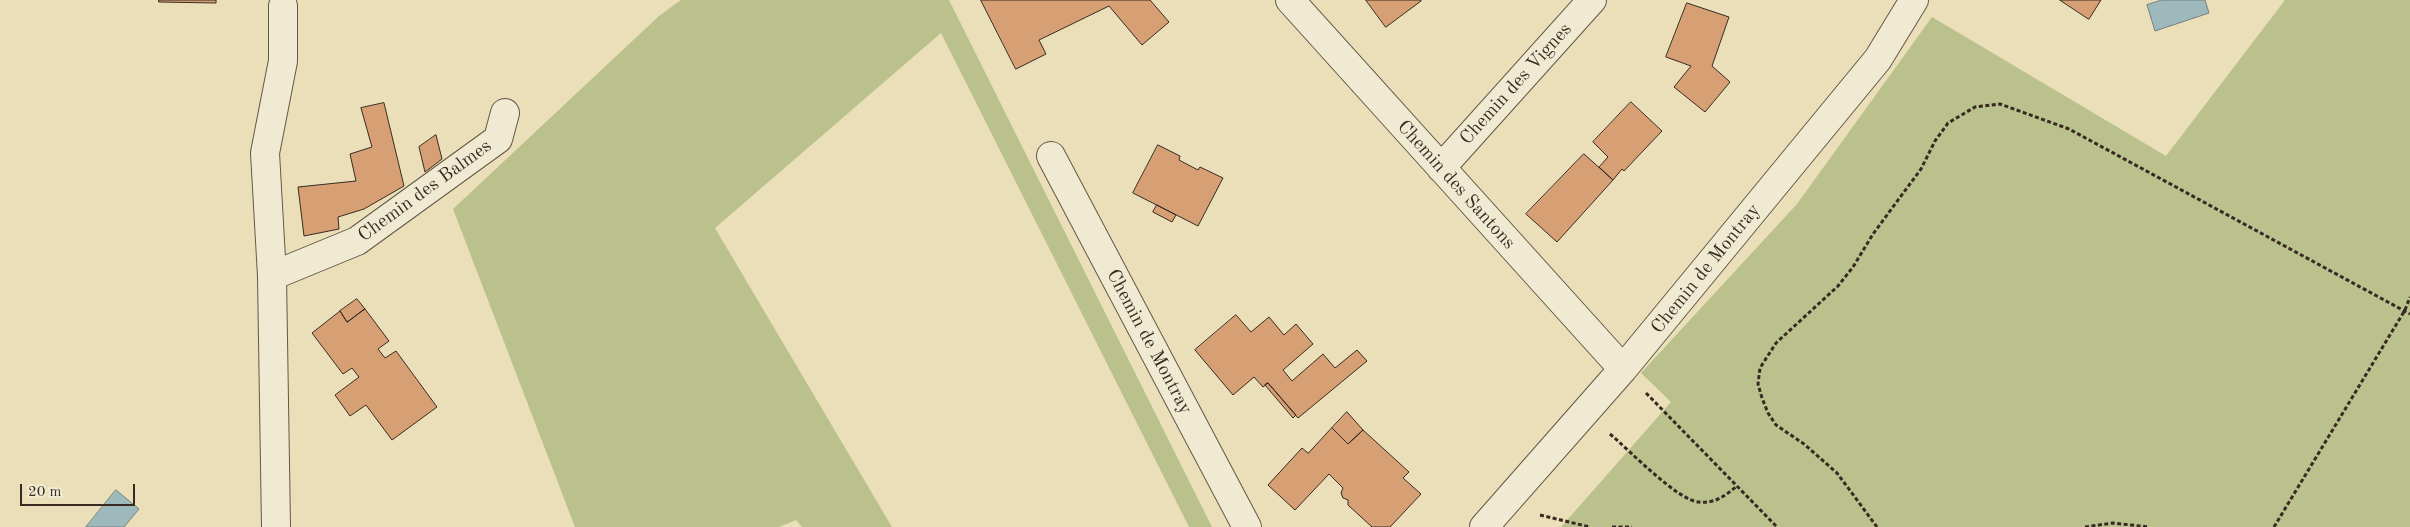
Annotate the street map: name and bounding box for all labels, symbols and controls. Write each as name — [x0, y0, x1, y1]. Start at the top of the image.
street label: Chemin des Vignes — [1455, 18, 1577, 150]
street label: Chemin des Santons — [1392, 116, 1520, 254]
street label: Chemin des Balmes — [354, 135, 496, 247]
street label: Chemin de Montray — [1647, 199, 1765, 339]
street label: Chemin de Montray — [1101, 266, 1197, 418]
scale bar — [22, 474, 138, 506]
text: 20 m — [28, 485, 62, 500]

